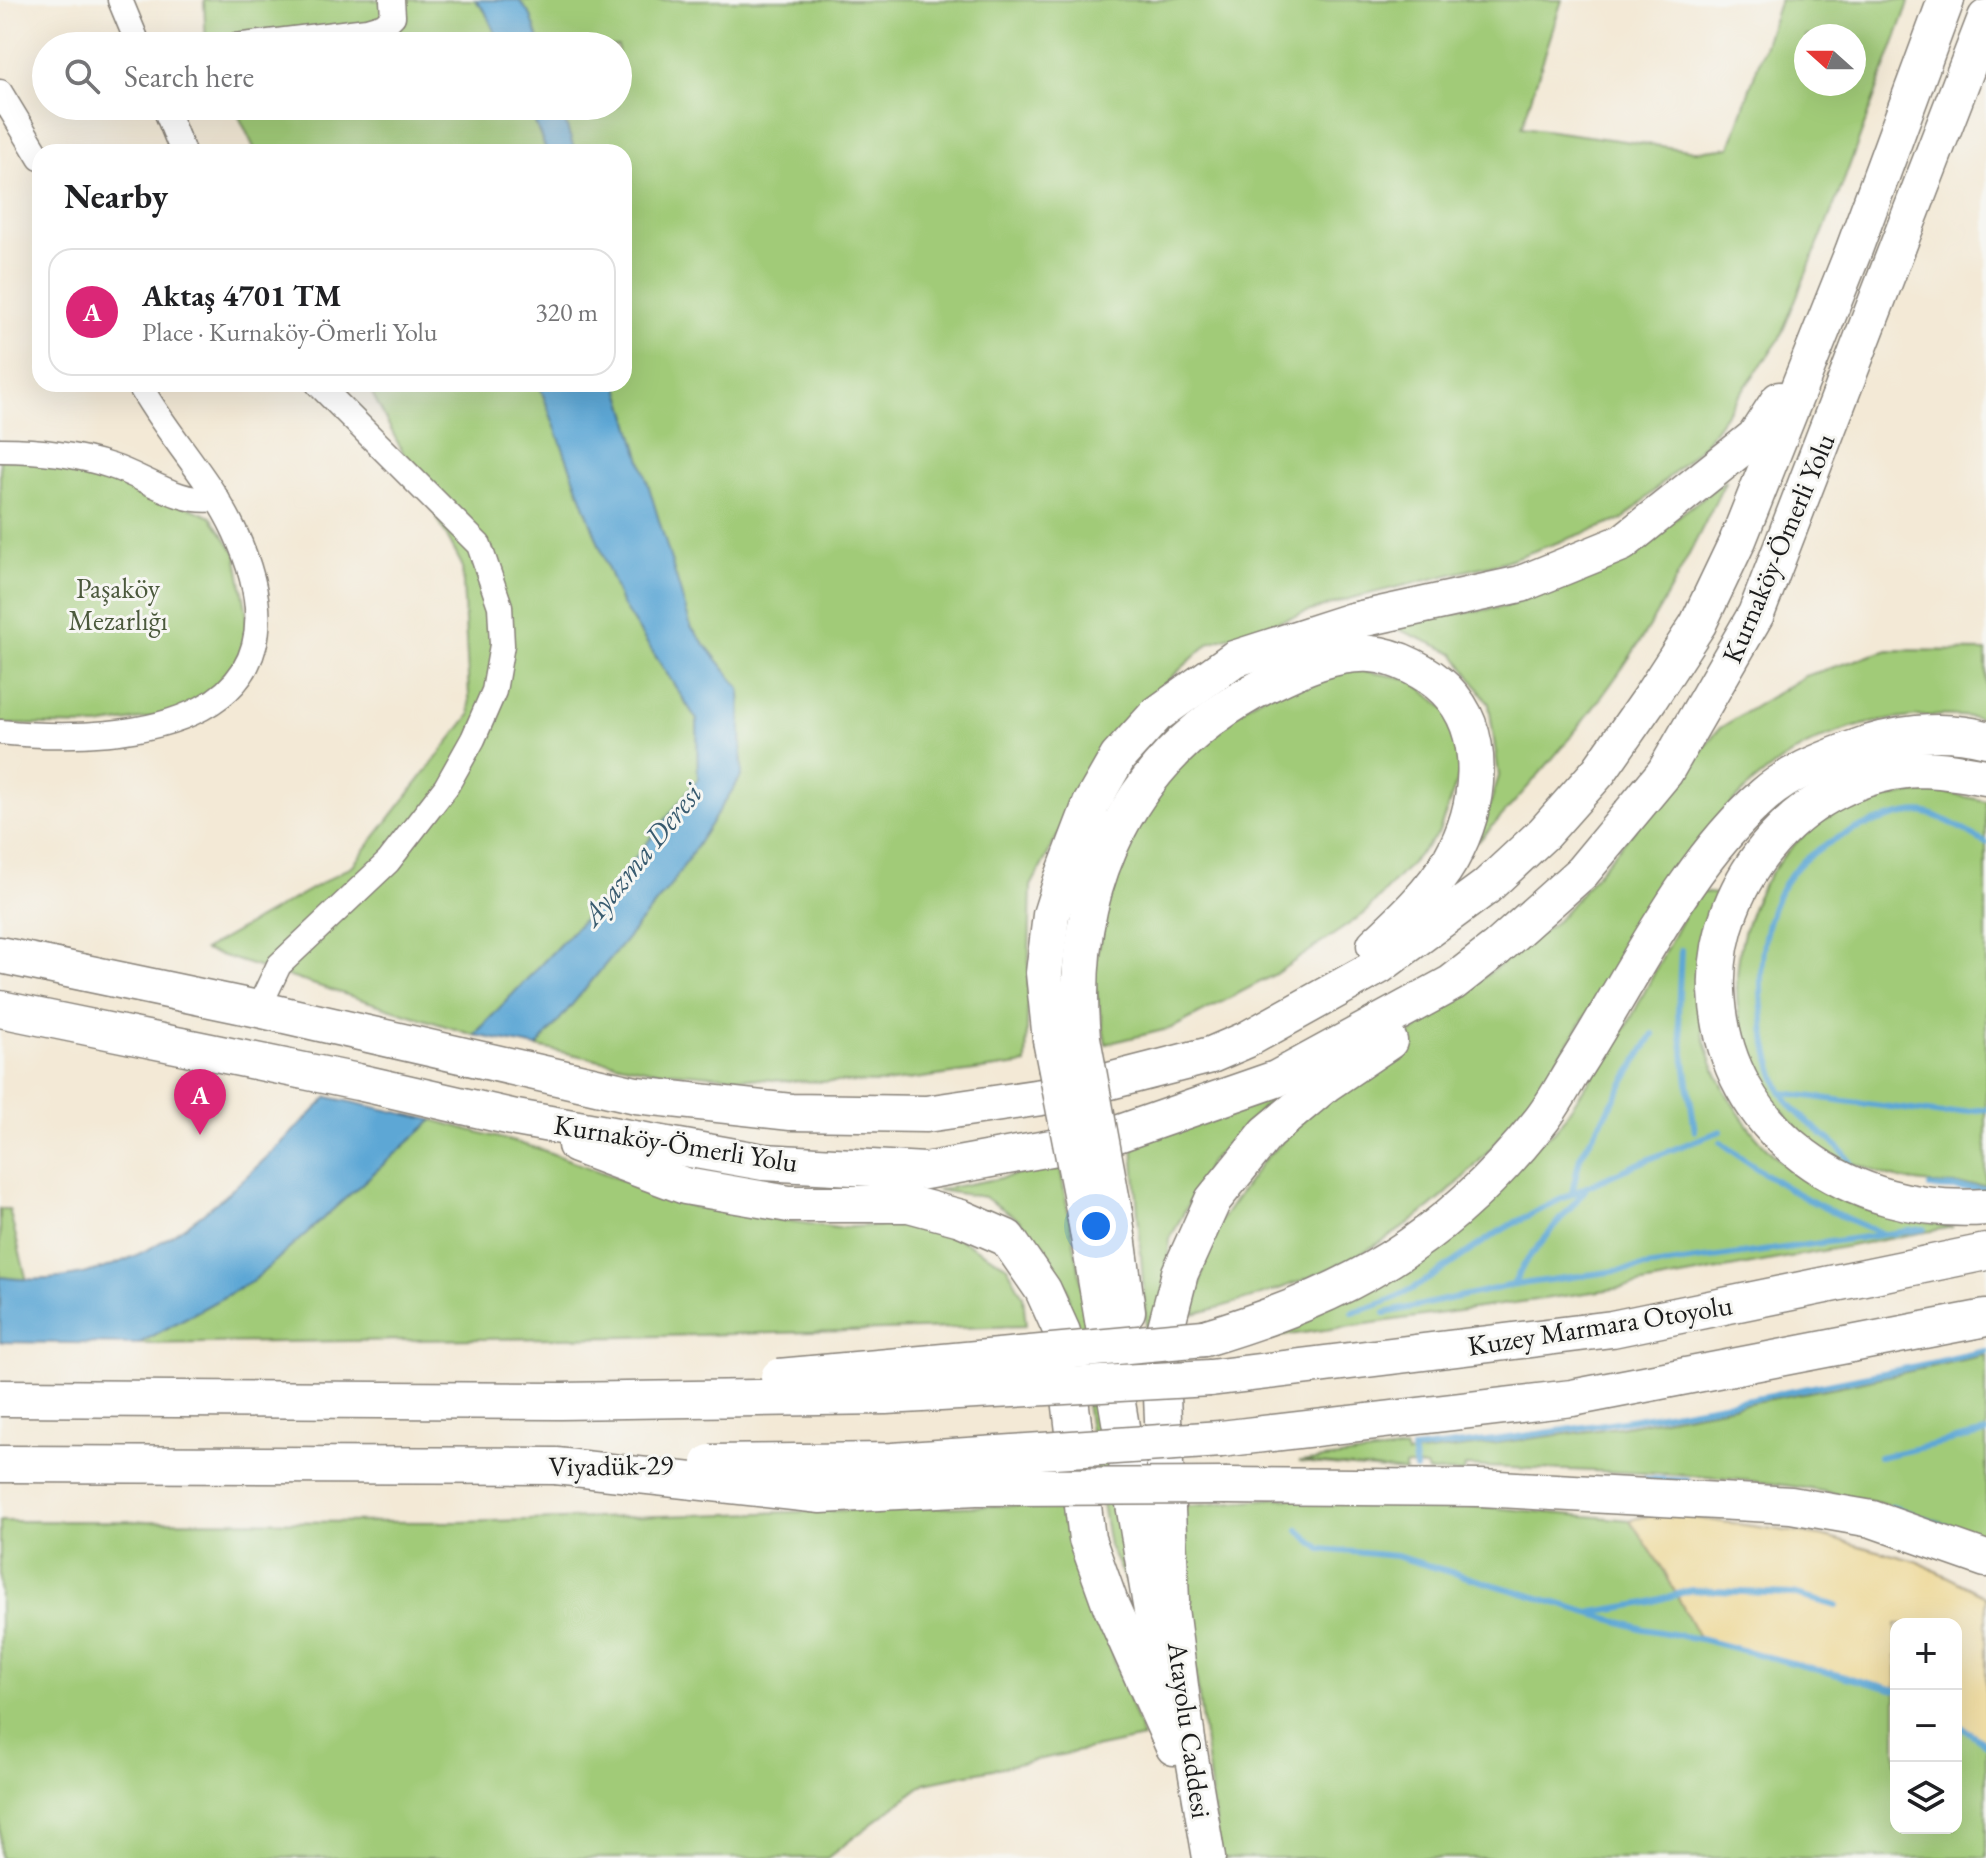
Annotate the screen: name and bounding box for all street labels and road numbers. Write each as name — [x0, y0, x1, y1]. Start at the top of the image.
street label: Kurnaköy-Ömerli Yolu — [1713, 427, 1843, 668]
street label: Kurnaköy-Ömerli Yolu — [552, 1106, 801, 1180]
street label: Kuzey Marmara Otoyolu — [1465, 1286, 1735, 1364]
street label: Viyadük-29 — [548, 1446, 674, 1484]
street label: Atayolu Caddesi — [1160, 1639, 1220, 1820]

